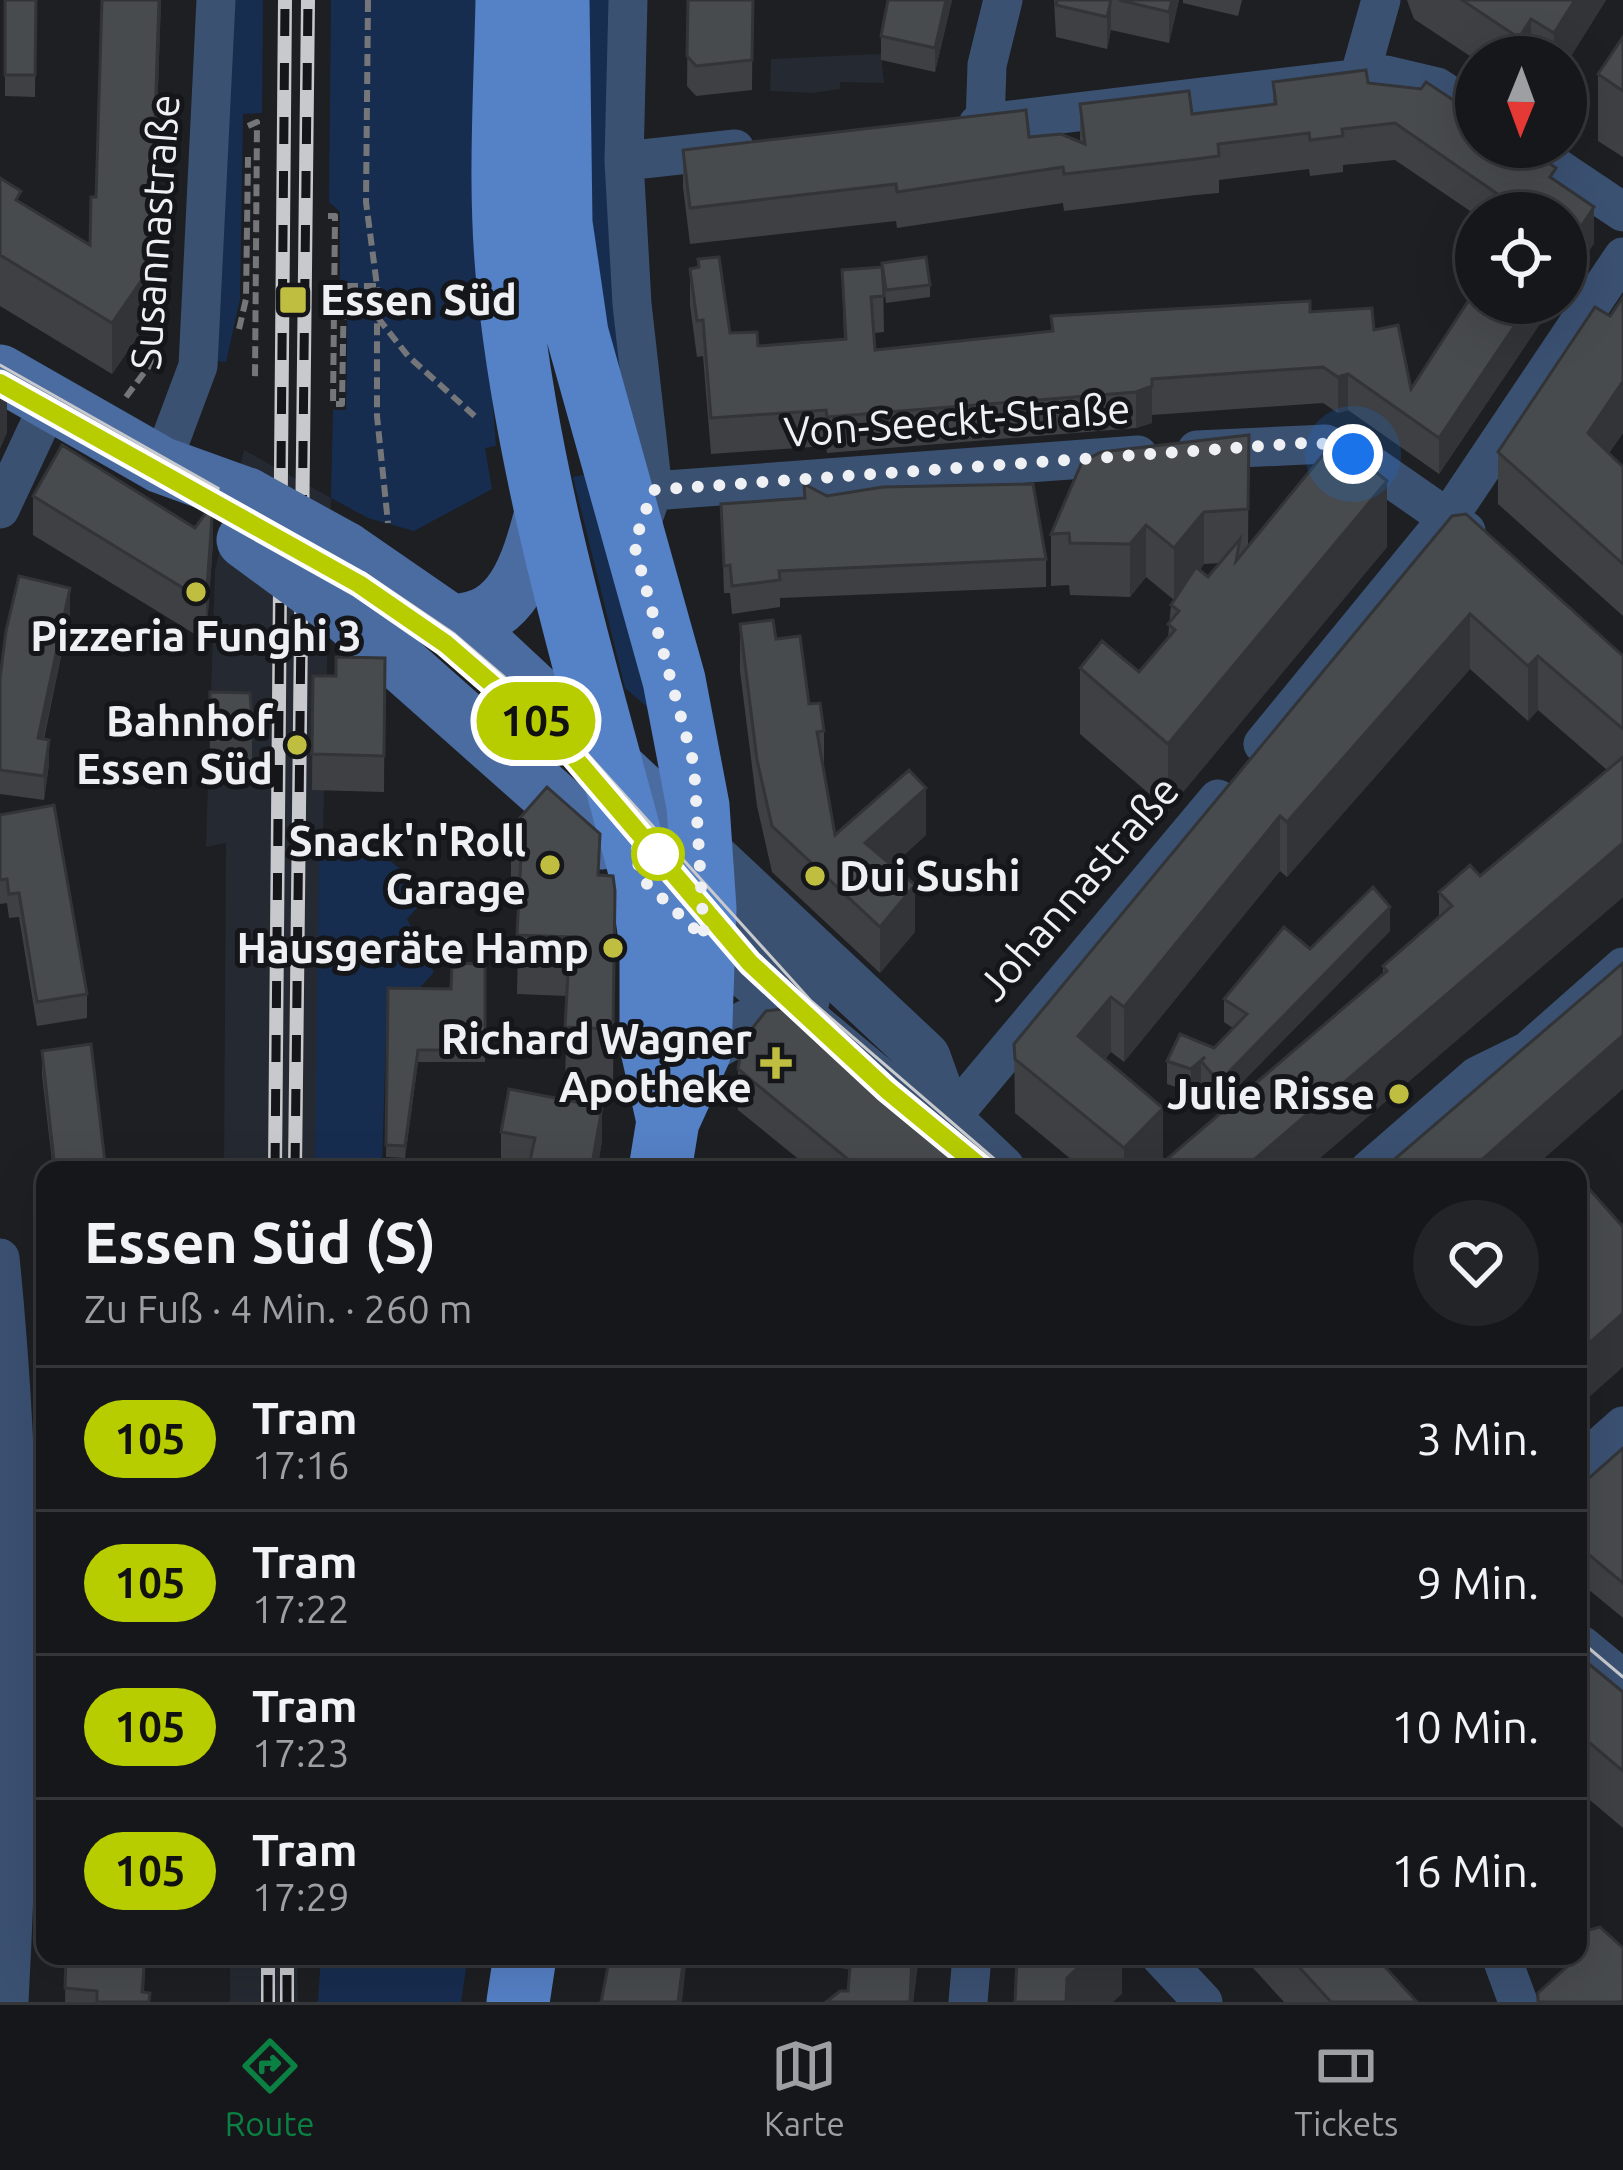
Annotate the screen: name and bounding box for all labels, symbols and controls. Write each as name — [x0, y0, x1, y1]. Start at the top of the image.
north arrow — [1455, 36, 1587, 168]
map controls — [1455, 36, 1587, 324]
street label: Susannastraße — [121, 93, 188, 371]
button: locate — [1455, 192, 1587, 324]
place label: Essen Süd — [320, 276, 517, 323]
marker: Essen Süd — [277, 284, 309, 316]
street label: Von-Seeckt-Straße — [782, 384, 1132, 455]
your location — [1323, 424, 1383, 484]
marker: Pizzeria Funghi 3 — [183, 579, 209, 605]
place label: Pizzeria Funghi 3 — [30, 612, 362, 659]
line badge: 105 — [467, 682, 605, 760]
place label: Bahnhof Essen Süd — [76, 697, 274, 792]
text: 105 — [500, 697, 572, 744]
marker: Bahnhof Essen Süd — [284, 732, 310, 758]
street label: Johannastraße — [968, 766, 1188, 1009]
place label: Snack'n'Roll Garage — [289, 817, 526, 912]
unlabelled marker — [633, 829, 683, 879]
marker: Snack'n'Roll Garage — [537, 852, 563, 878]
place label: Dui Sushi — [839, 852, 1020, 899]
marker: Dui Sushi — [802, 863, 828, 889]
place label: Hausgeräte Hamp — [236, 924, 589, 971]
marker: Hausgeräte Hamp — [600, 935, 626, 961]
place label: Richard Wagner Apotheke — [441, 1015, 752, 1110]
marker: Richard Wagner Apotheke — [763, 1050, 789, 1076]
place label: Julie Risse — [1167, 1070, 1375, 1117]
marker: Julie Risse — [1386, 1081, 1412, 1107]
button: heart — [1413, 1200, 1539, 1326]
text: Essen Süd (S) — [84, 1210, 436, 1274]
text: Zu Fuß · 4 Min. · 260 m — [84, 1287, 472, 1330]
text: Tram — [252, 1392, 358, 1443]
text: 3 Min. — [1417, 1413, 1539, 1464]
text: 105 — [114, 1415, 186, 1462]
text: 17:16 — [252, 1443, 350, 1486]
text: Tram — [252, 1536, 358, 1587]
text: 9 Min. — [1417, 1557, 1539, 1608]
text: 105 — [114, 1559, 186, 1606]
text: 17:22 — [252, 1587, 350, 1630]
text: Tram — [252, 1680, 358, 1731]
text: 10 Min. — [1391, 1701, 1539, 1752]
text: 105 — [114, 1703, 186, 1750]
text: 17:23 — [252, 1731, 350, 1774]
text: Tram — [252, 1824, 358, 1875]
text: 16 Min. — [1391, 1845, 1539, 1896]
text: 105 — [114, 1847, 186, 1894]
text: 17:29 — [252, 1875, 350, 1918]
tab: Route — [225, 2033, 315, 2142]
tab: Karte — [764, 2033, 845, 2142]
tab: Tickets — [1294, 2033, 1398, 2142]

